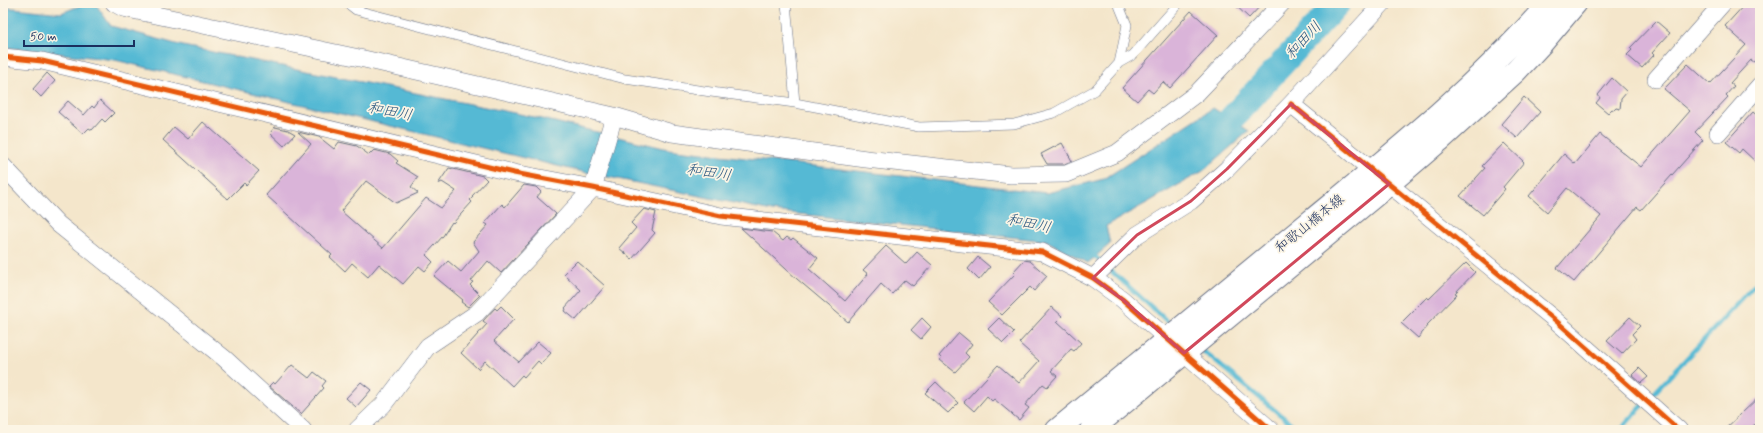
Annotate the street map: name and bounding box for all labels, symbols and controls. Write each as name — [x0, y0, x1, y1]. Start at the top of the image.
water label: 和田川 — [1281, 17, 1326, 64]
scale bar — [24, 22, 134, 48]
text: 50 m — [30, 29, 57, 45]
water label: 和田川 — [366, 98, 414, 126]
water label: 和田川 — [685, 160, 733, 186]
street label: 和歌山橋本線 — [1271, 190, 1348, 257]
water label: 和田川 — [1005, 210, 1053, 238]

